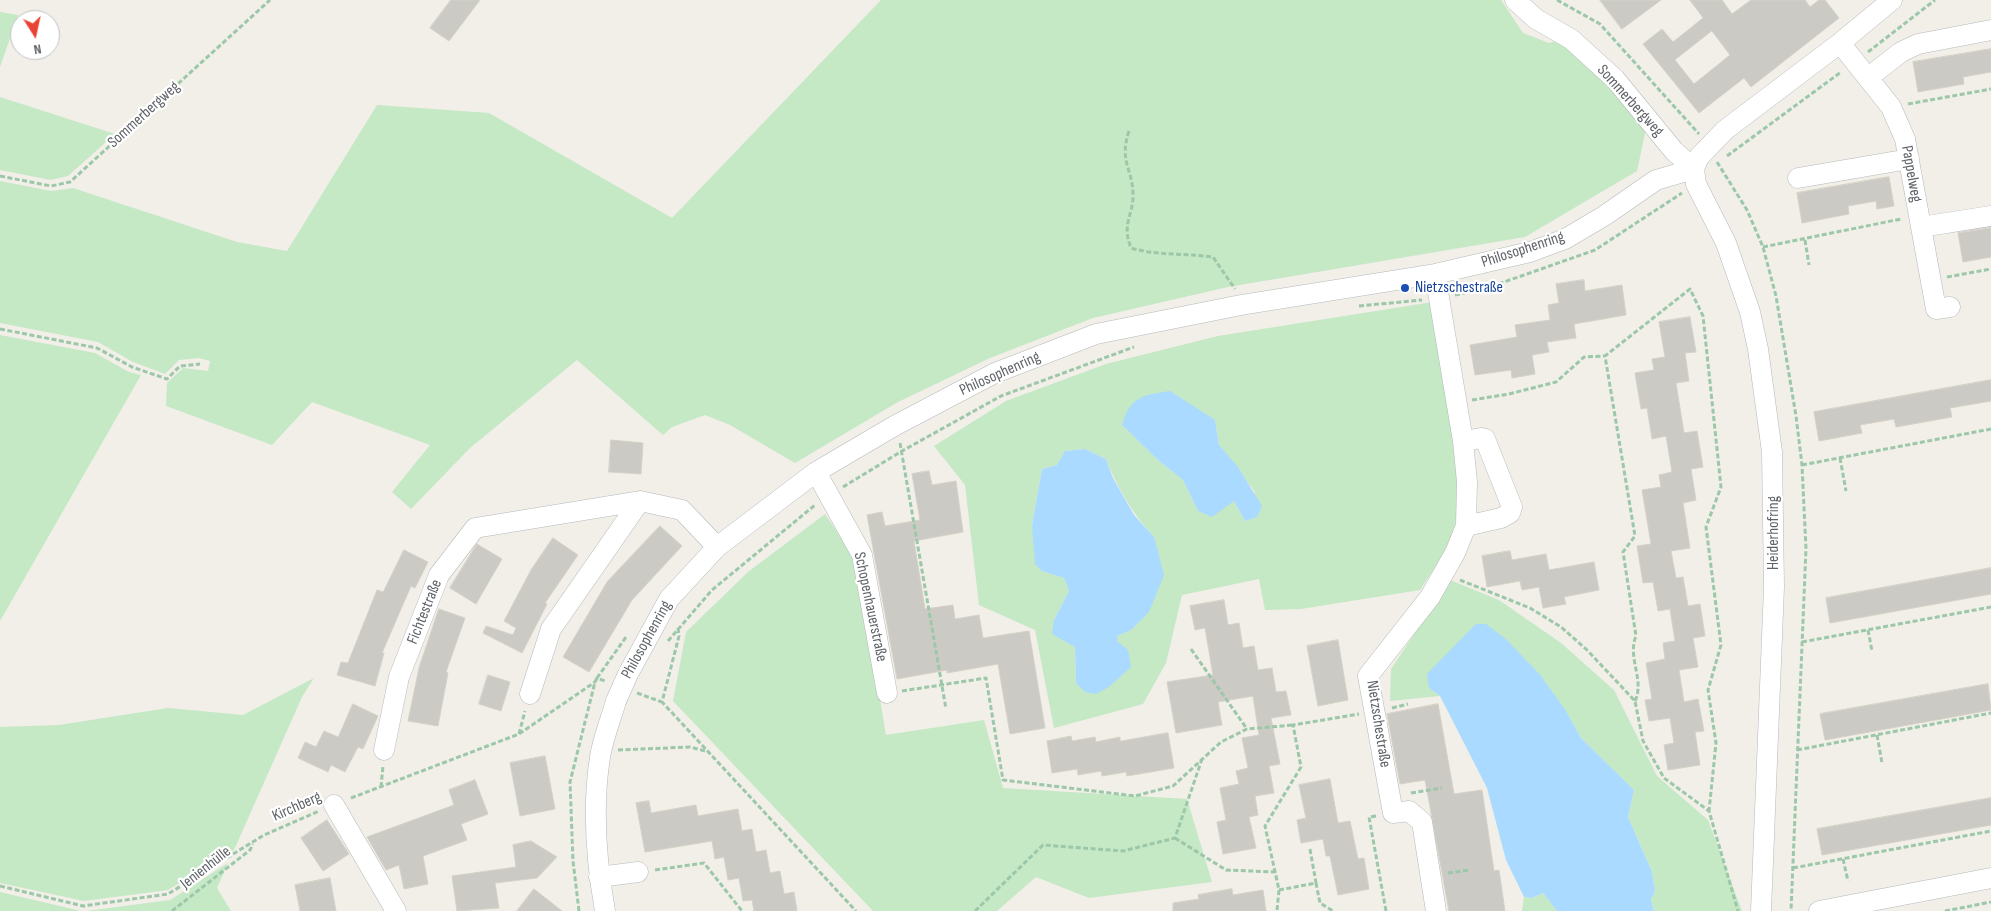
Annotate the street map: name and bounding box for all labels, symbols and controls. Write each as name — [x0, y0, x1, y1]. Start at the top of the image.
north arrow — [10, 10, 60, 60]
text: N — [32, 40, 43, 58]
street label: Sommerbergweg — [1593, 61, 1667, 141]
street label: Sommerbergweg — [104, 78, 184, 152]
street label: Pappelweg — [1897, 144, 1925, 204]
street label: Philosophenring — [1479, 228, 1567, 272]
place label: Nietzschestraße — [1415, 278, 1503, 298]
marker: Nietzschestraße — [1399, 282, 1411, 294]
street label: Philosophenring — [957, 348, 1043, 400]
street label: Heiderhofring — [1764, 496, 1784, 570]
street label: Schopenhauerstraße — [849, 551, 891, 663]
street label: Fichtestraße — [403, 577, 447, 647]
street label: Philosophenring — [618, 598, 676, 682]
street label: Nietzschestraße — [1362, 679, 1394, 769]
street label: Kirchberg — [270, 788, 324, 826]
street label: Jenienhülle — [177, 842, 235, 894]

